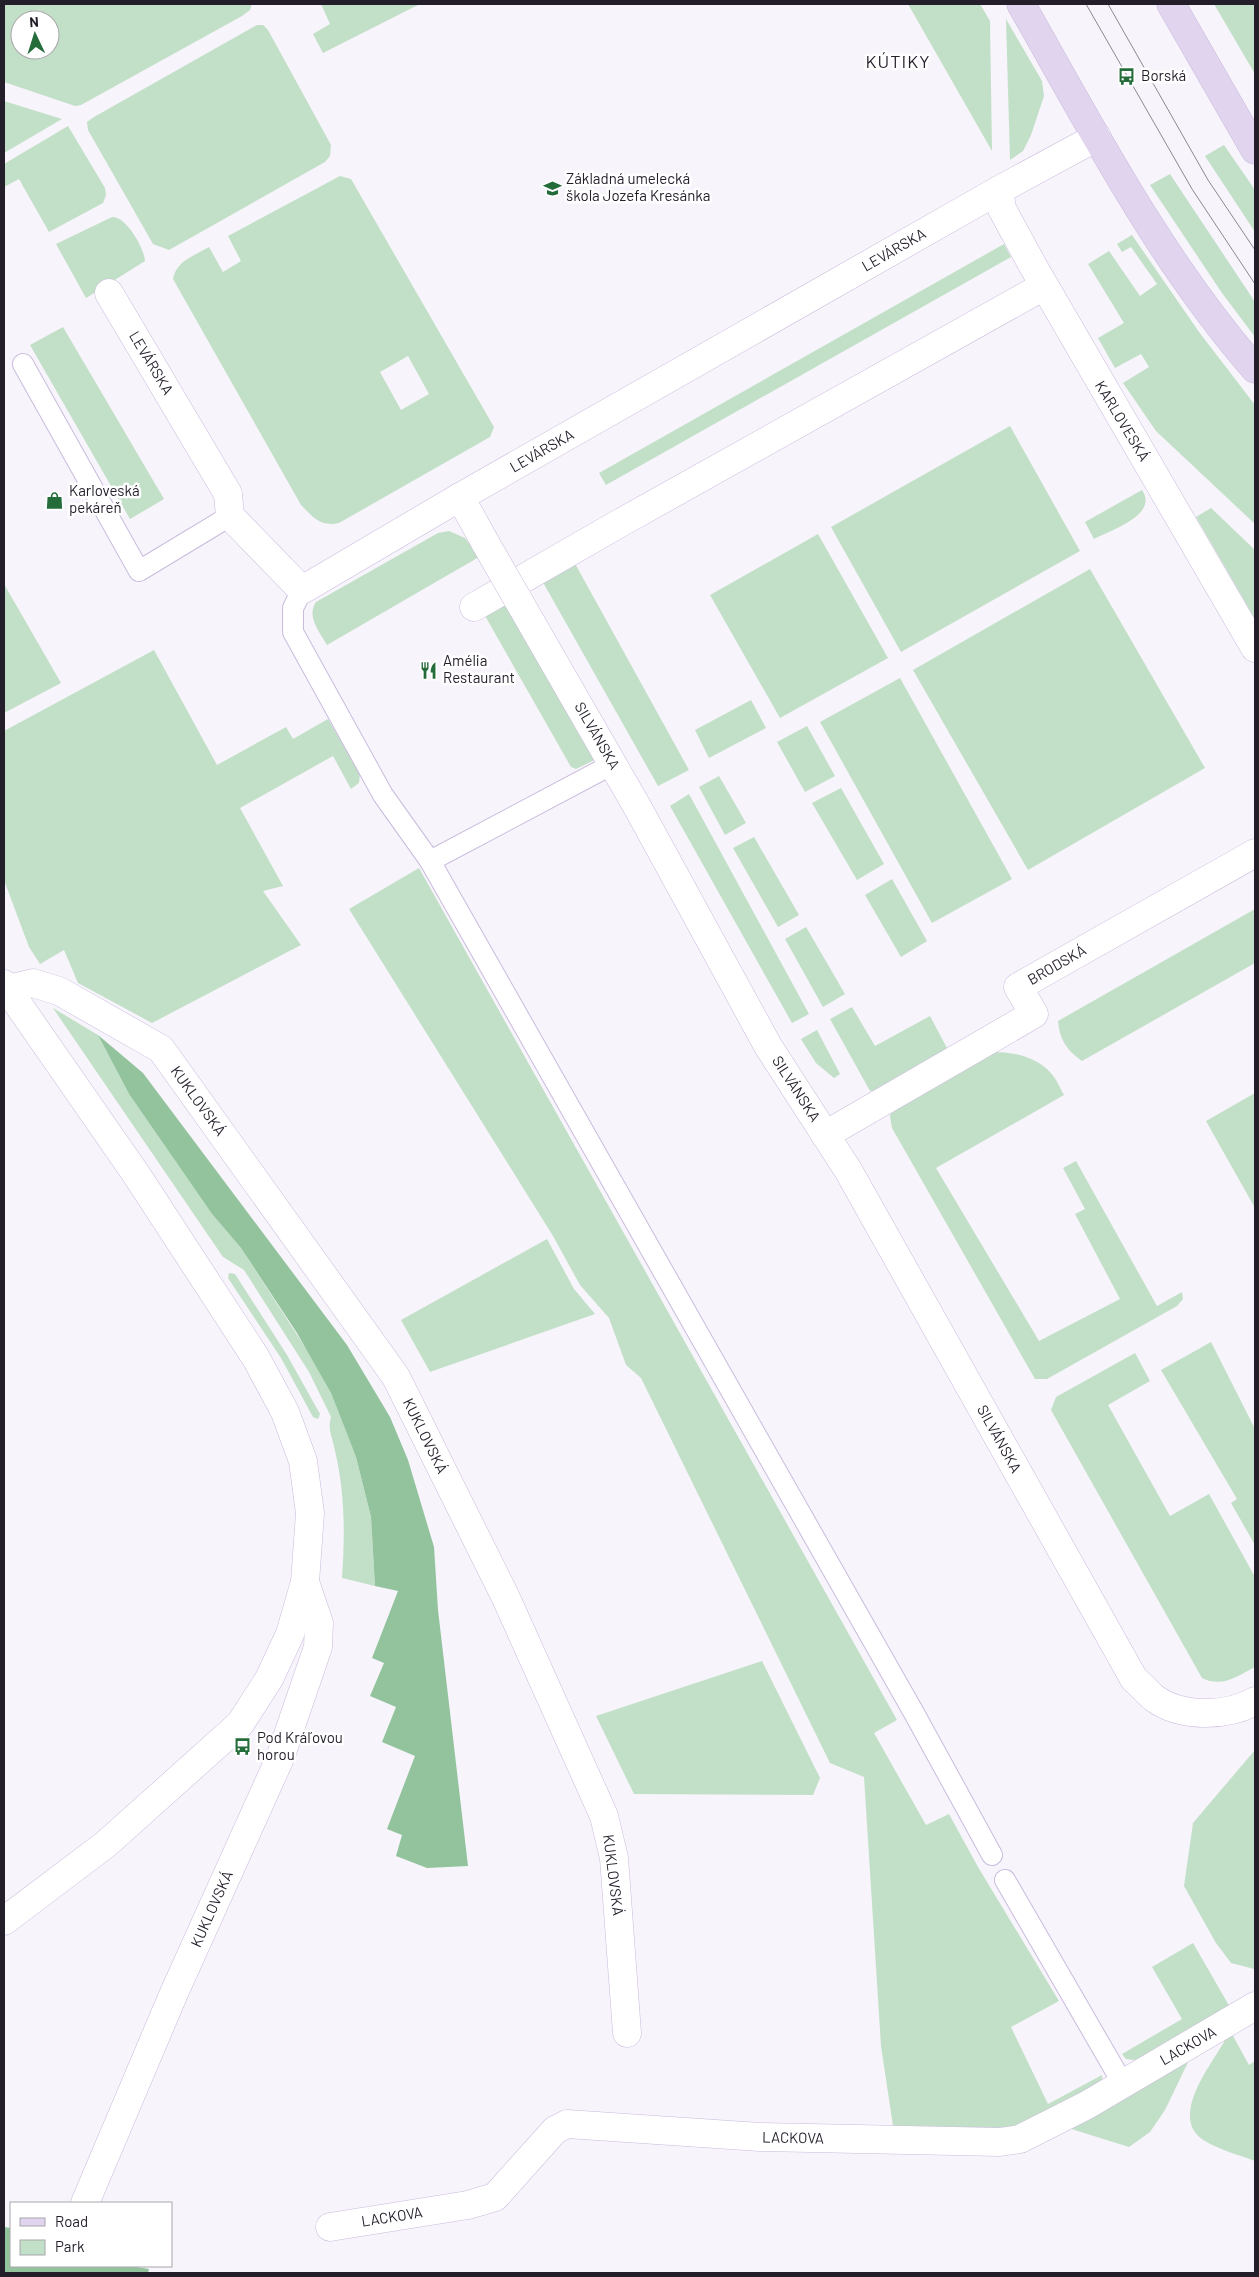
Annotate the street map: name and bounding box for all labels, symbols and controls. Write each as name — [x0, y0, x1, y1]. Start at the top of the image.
north arrow — [10, 10, 60, 60]
text: N — [29, 13, 39, 30]
district label: KÚTIKY — [866, 50, 930, 72]
bus stop icon: Borská — [1117, 66, 1137, 86]
place label: Borská — [1141, 66, 1186, 84]
place label: Základná umelecká škola Jozefa Kresánka — [566, 169, 710, 204]
school or university icon: Základná umelecká škola Jozefa Kresánka — [542, 178, 562, 198]
street label: LEVÁRSKA — [858, 224, 929, 275]
street label: LEVÁRSKA — [126, 327, 178, 398]
street label: KARLOVESKÁ — [1092, 377, 1154, 464]
street label: LEVÁRSKA — [506, 425, 577, 476]
place label: Karloveská pekáreň — [69, 481, 140, 516]
shop icon: Karloveská pekáreň — [45, 490, 65, 510]
place label: Amélia Restaurant — [443, 651, 515, 686]
restaurant icon: Amélia Restaurant — [419, 660, 439, 680]
street label: SILVÁNSKA — [571, 699, 624, 772]
street label: BRODSKÁ — [1024, 940, 1089, 988]
street label: SILVÁNSKA — [769, 1052, 825, 1125]
street label: KUKLOVSKÁ — [167, 1062, 230, 1139]
street label: KUKLOVSKÁ — [400, 1395, 452, 1476]
street label: SILVÁNSKA — [974, 1401, 1026, 1476]
place label: Pod Kráľovou horou — [257, 1728, 343, 1763]
bus stop icon: Pod Kráľovou horou — [233, 1737, 253, 1757]
street label: KUKLOVSKÁ — [600, 1833, 628, 1917]
street label: KUKLOVSKÁ — [186, 1868, 236, 1950]
street label: LACKOVA — [1156, 2022, 1219, 2068]
street label: LACKOVA — [762, 2127, 824, 2147]
legend — [10, 2202, 172, 2267]
street label: LACKOVA — [360, 2202, 424, 2230]
text: Road — [55, 2212, 88, 2230]
text: Park — [55, 2237, 85, 2255]

